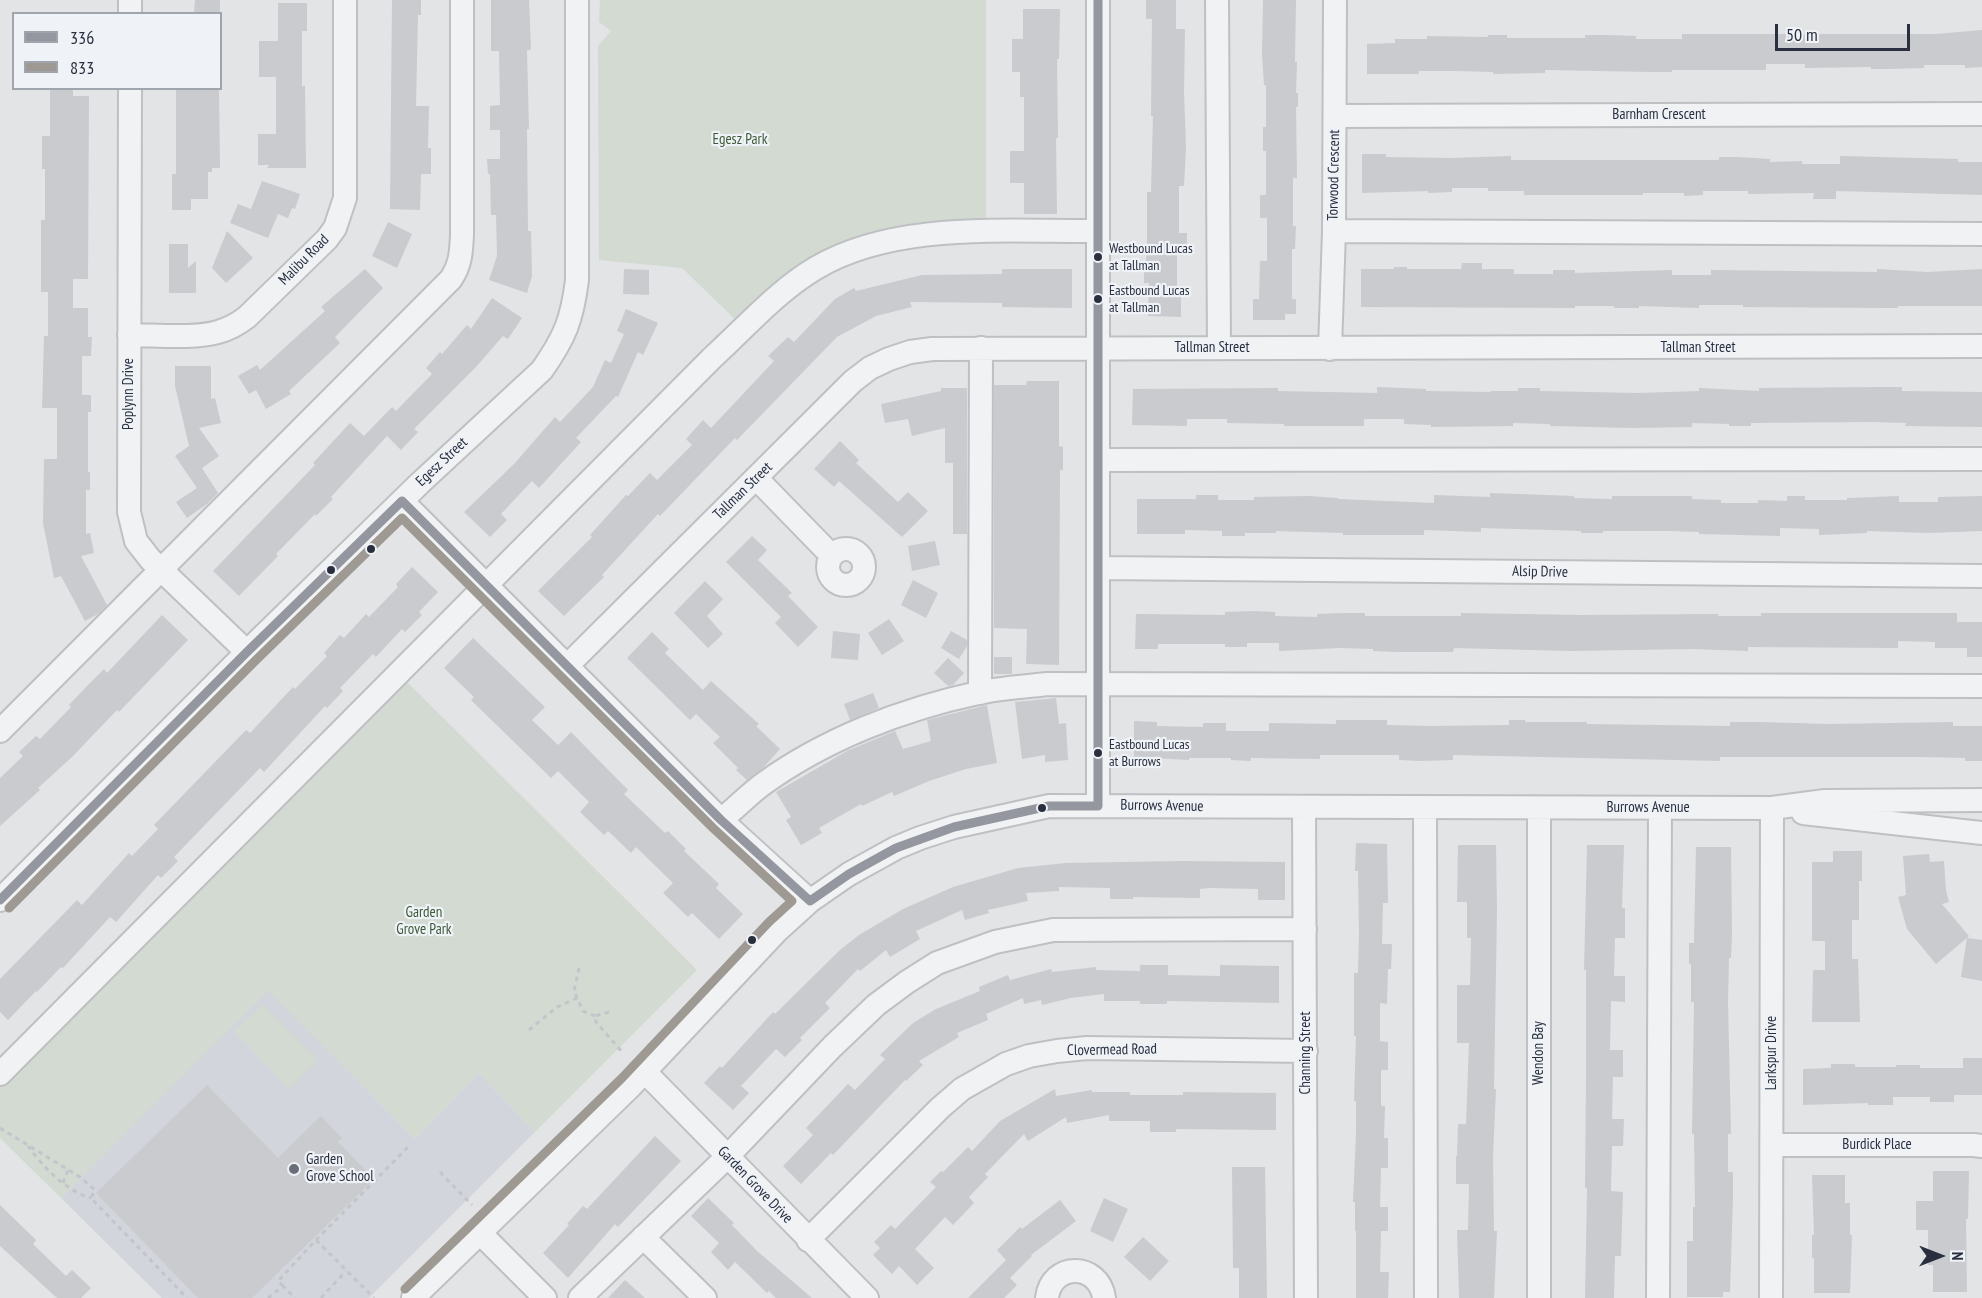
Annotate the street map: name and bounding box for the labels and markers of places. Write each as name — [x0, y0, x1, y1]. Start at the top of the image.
place label: Westbound Lucas at Tallman — [1109, 241, 1193, 274]
marker: Westbound Lucas at Tallman — [1092, 251, 1104, 263]
place label: Eastbound Lucas at Tallman — [1109, 283, 1190, 316]
marker: Eastbound Lucas at Tallman — [1092, 293, 1104, 305]
unlabelled marker — [365, 543, 377, 555]
unlabelled marker — [325, 564, 337, 576]
place label: Eastbound Lucas at Burrows — [1109, 737, 1190, 770]
marker: Eastbound Lucas at Burrows — [1092, 747, 1104, 759]
unlabelled marker — [1036, 802, 1048, 814]
unlabelled marker — [746, 934, 758, 946]
place label: Garden Grove School — [306, 1151, 374, 1186]
marker: Garden Grove School — [287, 1162, 301, 1176]

